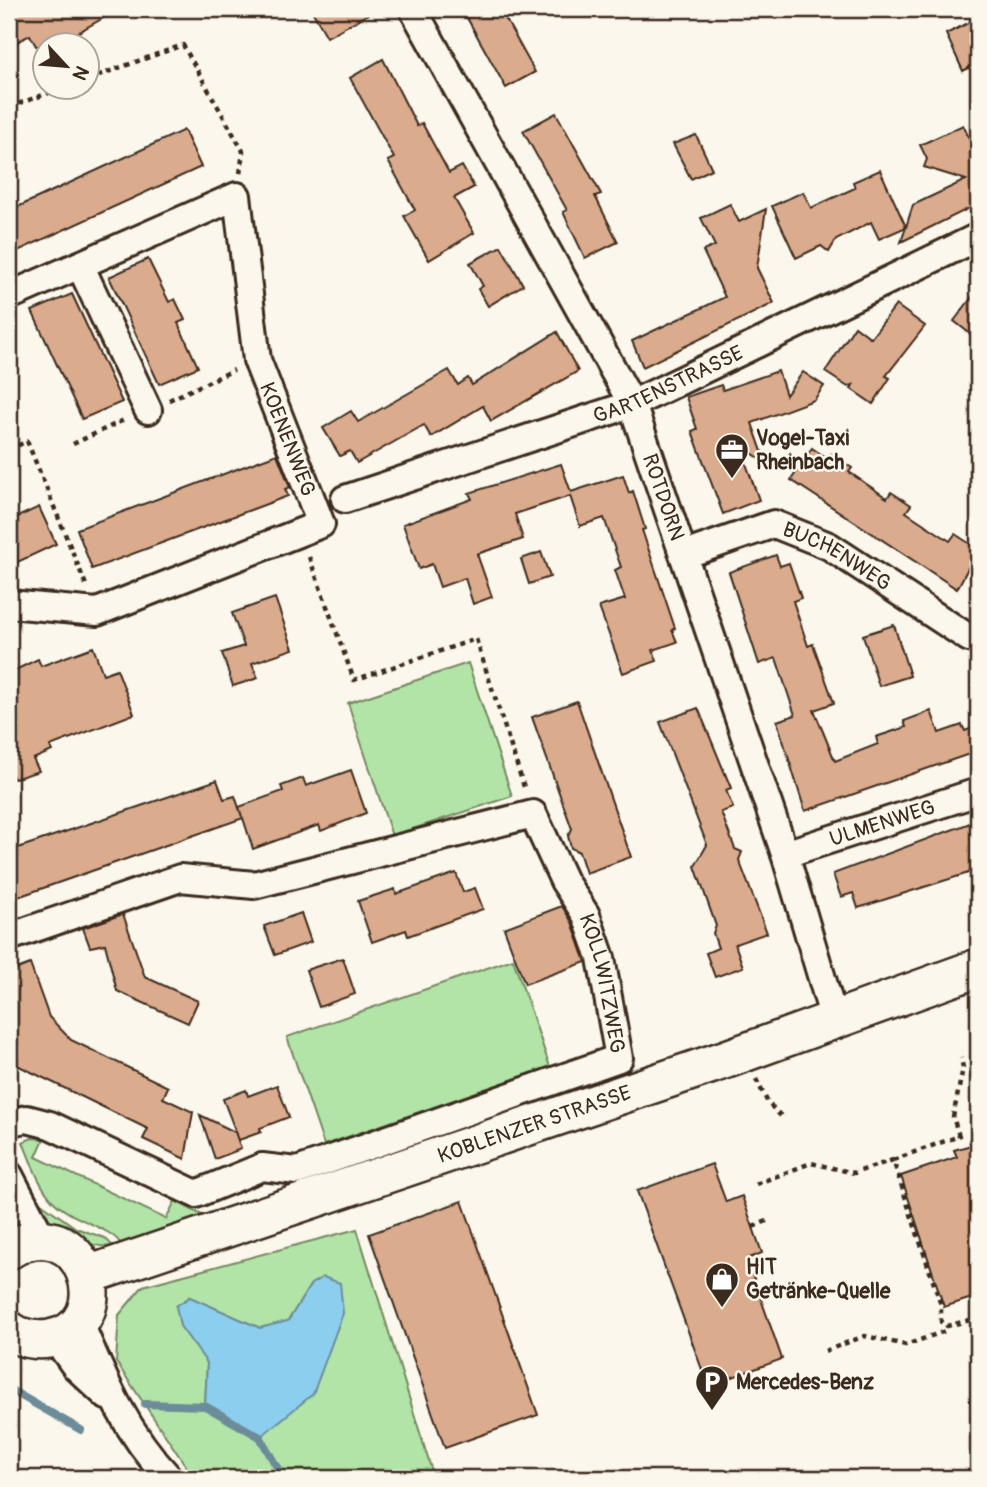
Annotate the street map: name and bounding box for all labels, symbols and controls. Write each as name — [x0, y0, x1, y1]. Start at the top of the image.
north arrow — [32, 32, 102, 102]
text: N — [67, 62, 94, 84]
street label: GARTENSTRASSE — [589, 339, 748, 429]
street label: KOENENWEG — [253, 378, 322, 500]
place label: Vogel-Taxi Rheinbach — [756, 425, 849, 476]
office icon: Vogel-Taxi Rheinbach — [713, 431, 751, 480]
street label: ROTDORN — [636, 450, 691, 544]
street label: BUCHENWEG — [779, 515, 896, 597]
street label: ULMENWEG — [826, 793, 938, 852]
street label: KOLLWITZWEG — [573, 910, 631, 1055]
street label: KOBLENZER STRASSE — [434, 1079, 634, 1169]
place label: HIT Getränke-Quelle — [746, 1254, 891, 1305]
shop icon: HIT Getränke-Quelle — [703, 1260, 741, 1309]
parking icon: Mercedes-Benz — [693, 1363, 731, 1412]
place label: Mercedes-Benz — [736, 1369, 874, 1396]

